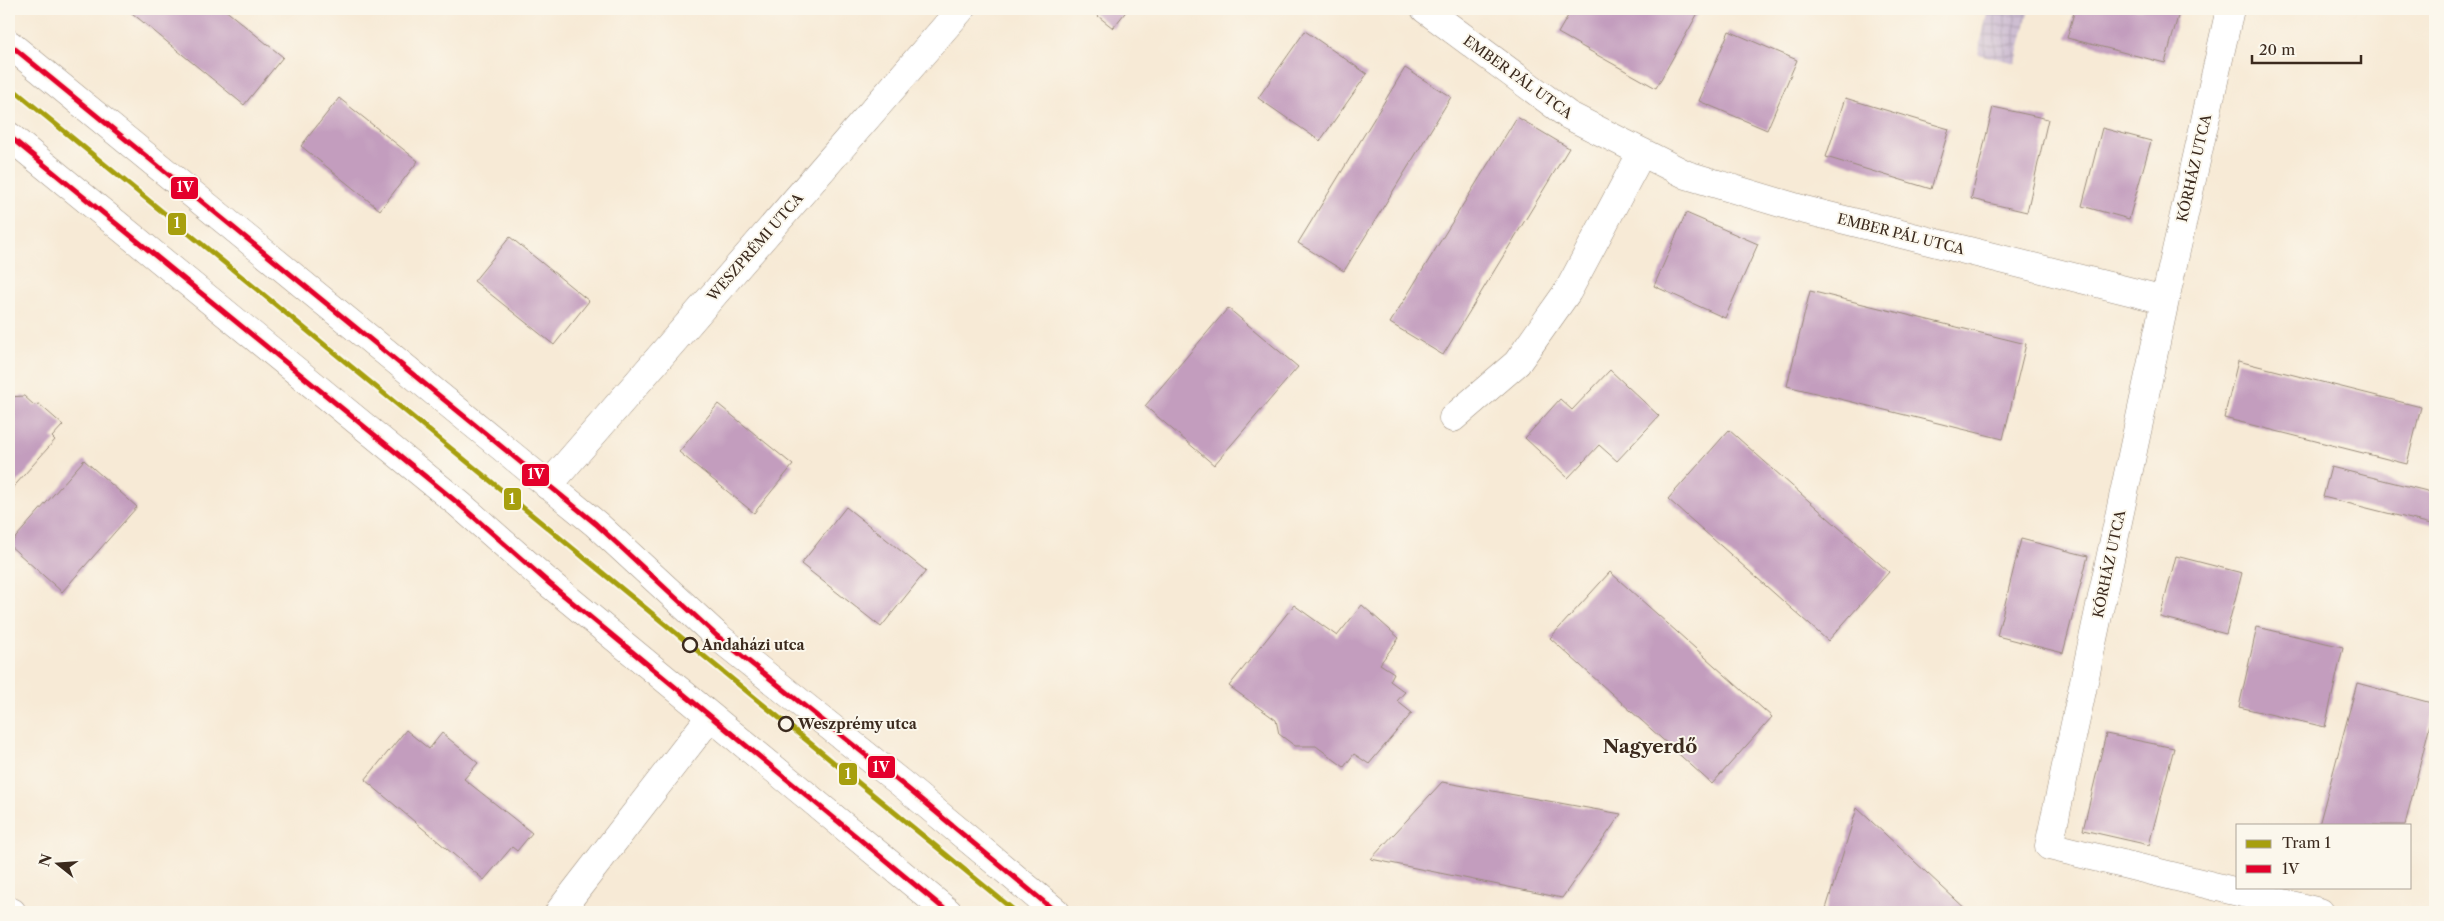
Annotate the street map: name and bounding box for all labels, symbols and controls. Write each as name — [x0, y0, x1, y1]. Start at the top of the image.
street label: EMBER PÁL UTCA — [1460, 31, 1577, 123]
scale bar — [2252, 32, 2360, 64]
text: 20 m — [2259, 40, 2295, 59]
street label: KÓRHÁZ UTCA — [2172, 112, 2215, 224]
line badge: 1V — [170, 176, 199, 200]
text: 1V — [176, 178, 195, 196]
street label: WESZPRÉMI UTCA — [702, 189, 807, 306]
street label: EMBER PÁL UTCA — [1836, 209, 1967, 259]
line badge: 1 — [167, 212, 187, 236]
text: 1 — [174, 214, 181, 232]
line badge: 1V — [521, 463, 550, 487]
text: 1V — [527, 465, 546, 483]
line badge: 1 — [503, 487, 522, 511]
text: 1 — [509, 490, 516, 508]
street label: KÓRHÁZ UTCA — [2088, 508, 2129, 620]
place label: Andaházi utca — [701, 636, 806, 654]
marker: Andaházi utca — [682, 637, 698, 653]
place label: Weszprémy utca — [797, 715, 918, 733]
marker: Weszprémy utca — [778, 716, 794, 732]
district label: Nagyerdő — [1603, 735, 1697, 758]
line badge: 1V — [867, 755, 896, 779]
text: 1V — [872, 758, 891, 776]
line badge: 1 — [838, 762, 858, 786]
text: 1 — [845, 765, 852, 783]
legend — [2236, 824, 2412, 888]
text: Tram 1 — [2282, 833, 2331, 852]
north arrow — [32, 838, 82, 888]
text: N — [35, 852, 56, 869]
text: 1V — [2282, 859, 2300, 878]

